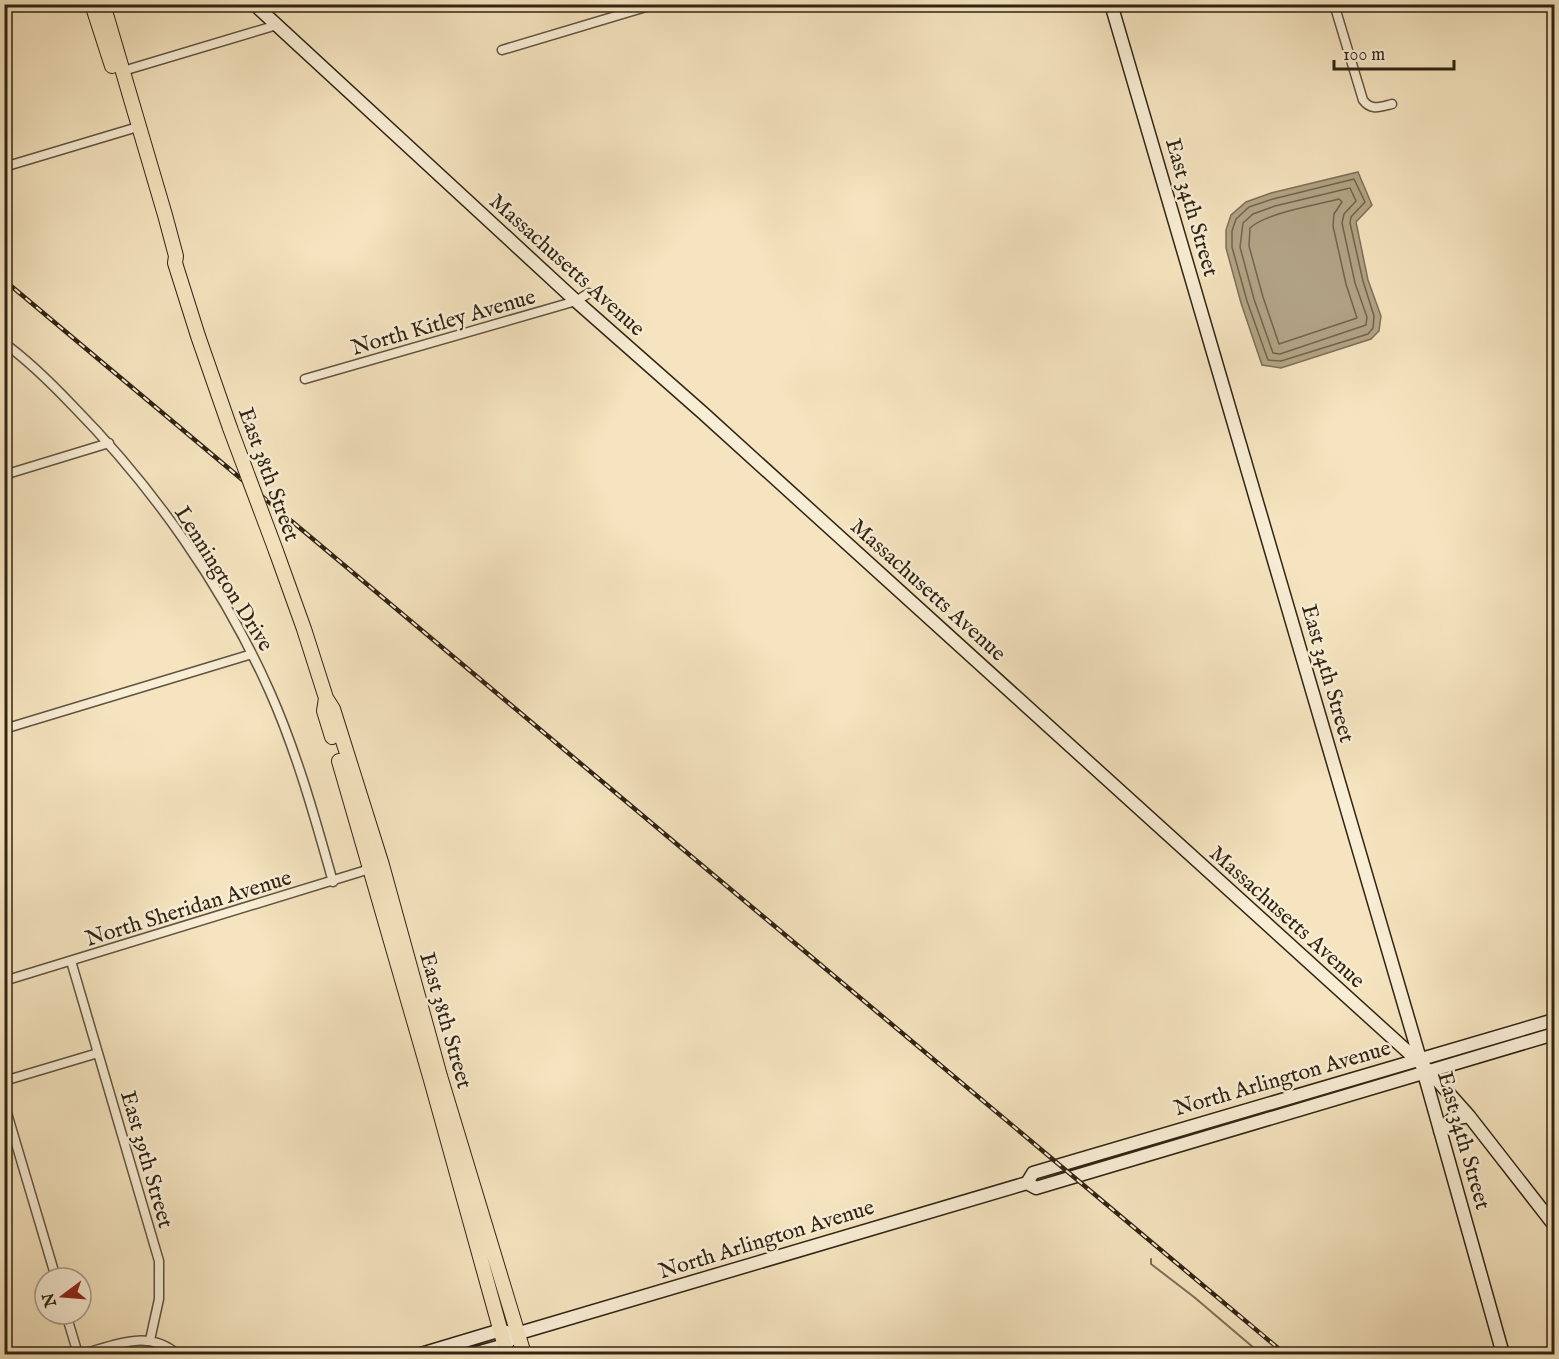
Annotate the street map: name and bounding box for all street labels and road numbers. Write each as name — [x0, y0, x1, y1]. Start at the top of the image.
street label: East 34th Street — [1158, 135, 1224, 280]
street label: Massachusetts Avenue — [483, 188, 650, 343]
street label: North Kitley Avenue — [348, 283, 539, 363]
street label: East 38th Street — [231, 404, 305, 546]
street label: Lennington Drive — [167, 501, 279, 657]
street label: Massachusetts Avenue — [844, 513, 1011, 668]
street label: East 34th Street — [1294, 601, 1360, 746]
street label: Massachusetts Avenue — [1203, 840, 1370, 995]
street label: North Sheridan Avenue — [82, 864, 295, 954]
street label: East 38th Street — [412, 949, 478, 1092]
street label: North Arlington Avenue — [1171, 1035, 1394, 1123]
street label: East 34th Street — [1430, 1068, 1496, 1213]
street label: East 39th Street — [113, 1088, 179, 1232]
street label: North Arlington Avenue — [655, 1194, 878, 1286]

